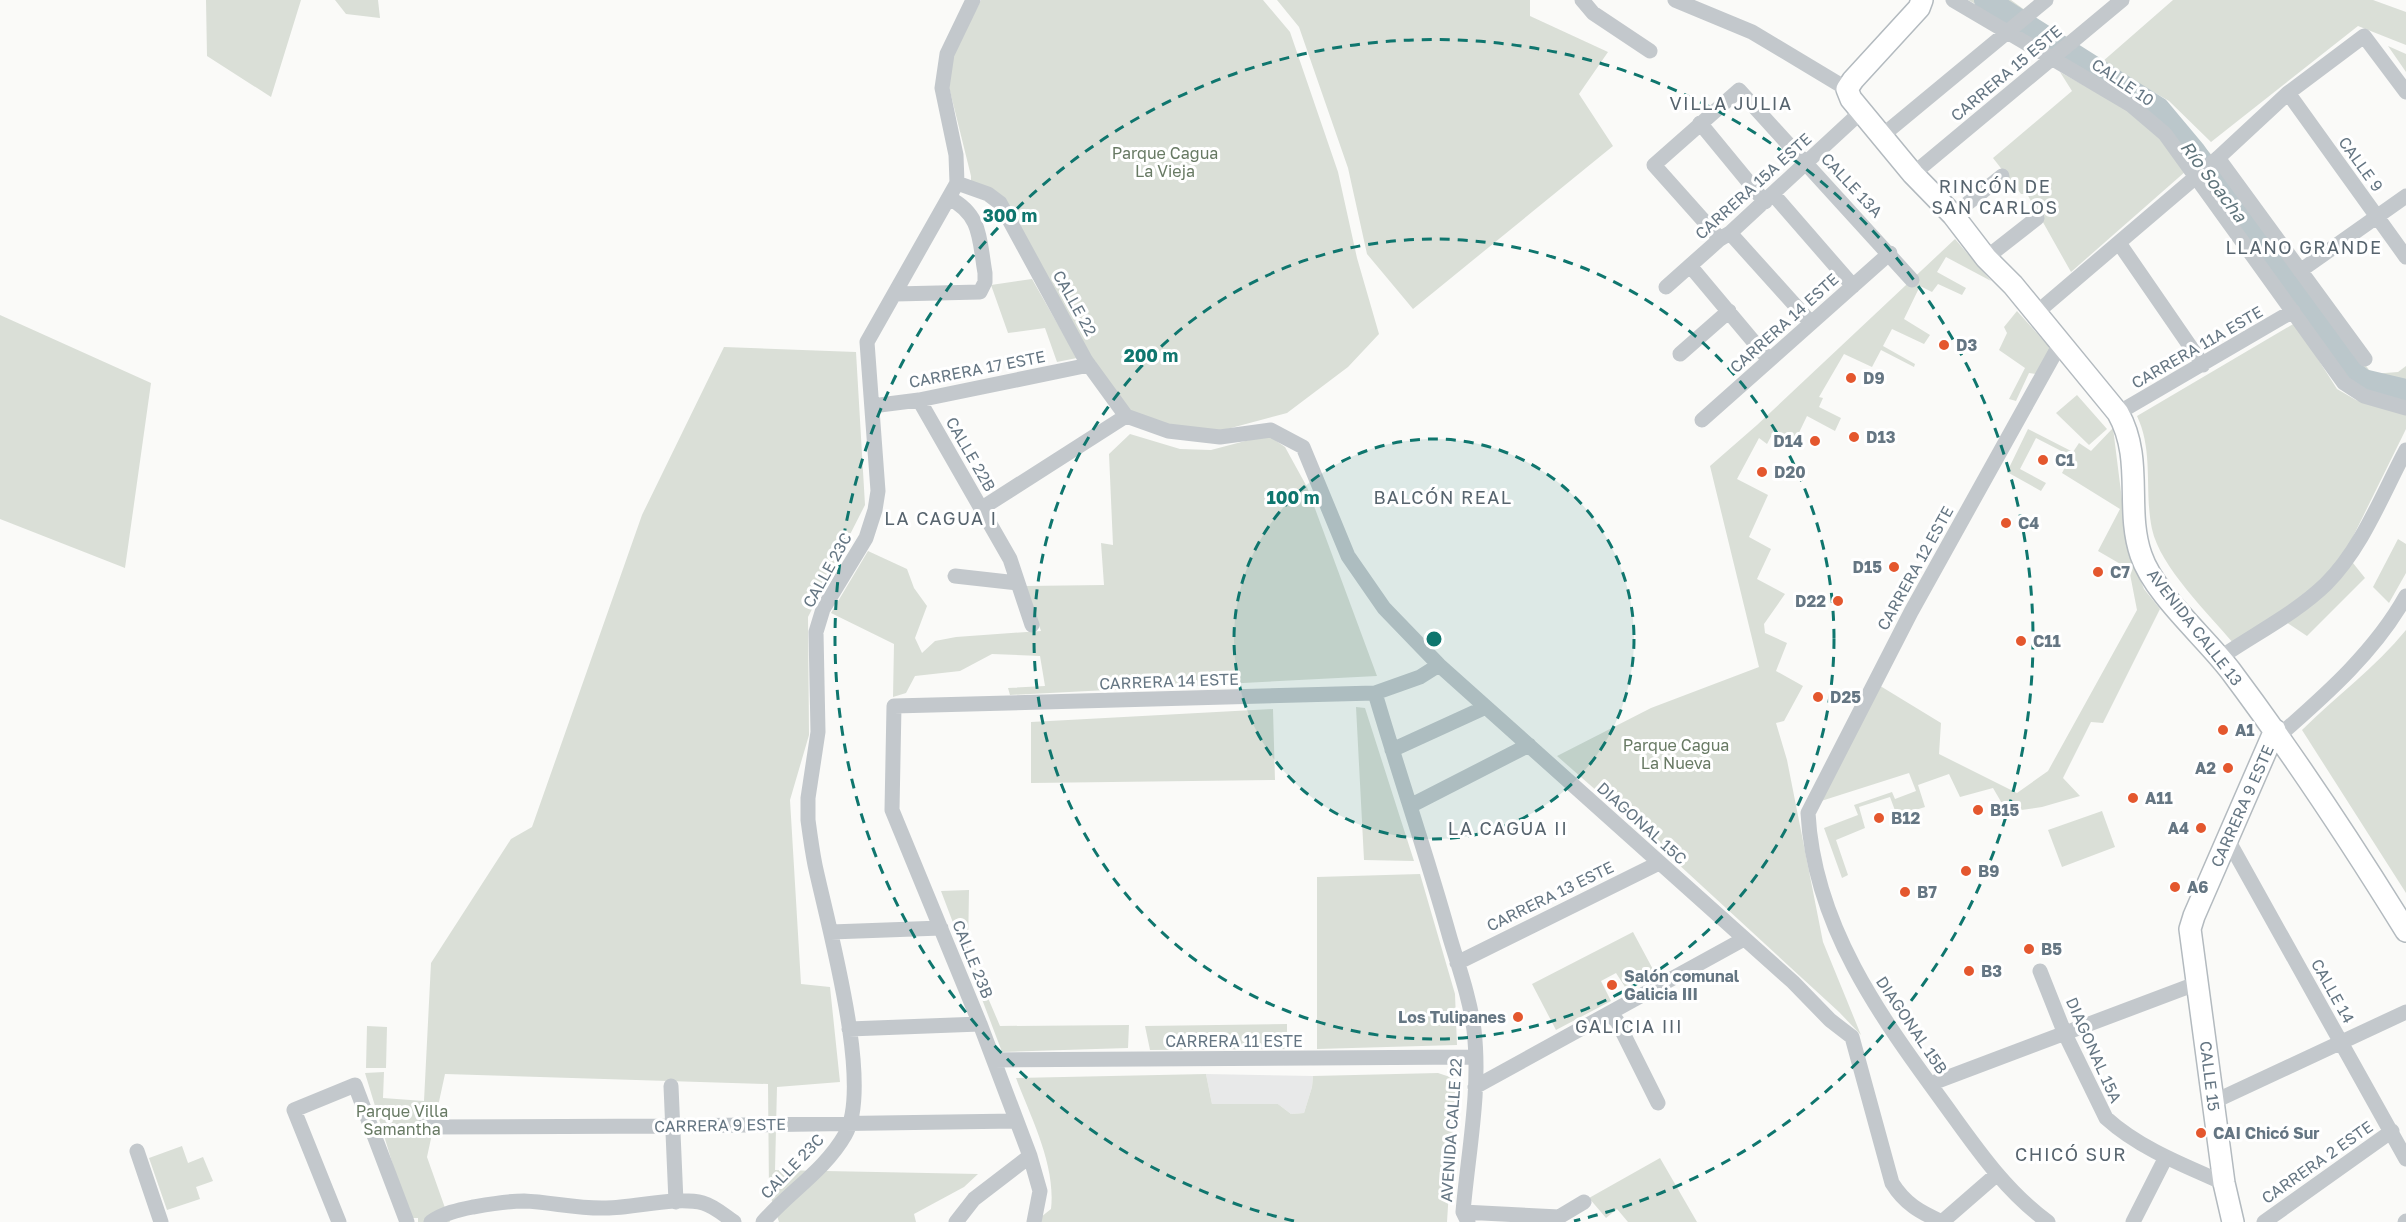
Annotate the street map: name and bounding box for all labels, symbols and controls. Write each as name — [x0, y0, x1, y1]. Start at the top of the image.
street label: CARRERA 15 ESTE — [1946, 21, 2066, 125]
street label: CALLE 10 — [2088, 54, 2158, 110]
district label: VILLA JULIA — [1670, 92, 1792, 114]
street label: CARRERA 15A ESTE — [1691, 128, 1815, 244]
street label: CALLE 9 — [2334, 133, 2388, 195]
water label: Río Soacha — [2176, 136, 2252, 227]
park label: Parque Cagua La Vieja — [1112, 143, 1218, 181]
street label: CALLE 13A — [1817, 149, 1887, 222]
district label: RINCÓN DE SAN CARLOS — [1931, 175, 2059, 218]
text: 300 m — [983, 204, 1037, 226]
district label: LLANO GRANDE — [2226, 236, 2382, 258]
street label: CALLE 22 — [1049, 267, 1101, 339]
street label: CARRERA 14 ESTE — [1725, 269, 1843, 377]
street label: CARRERA 11A ESTE — [2128, 301, 2266, 393]
place label: D3 — [1956, 335, 1977, 355]
marker: D3 — [1937, 338, 1951, 352]
text: 200 m — [1124, 344, 1178, 366]
street label: CARRERA 17 ESTE — [907, 346, 1047, 392]
place label: D9 — [1863, 368, 1885, 388]
marker: D9 — [1844, 371, 1858, 385]
street label: CALLE 22B — [942, 413, 1000, 495]
place label: D13 — [1866, 427, 1896, 447]
marker: D13 — [1847, 430, 1861, 444]
place label: D14 — [1773, 431, 1803, 451]
marker: D14 — [1808, 434, 1822, 448]
place label: C1 — [2055, 450, 2075, 470]
marker: C1 — [2036, 453, 2050, 467]
place label: D20 — [1774, 462, 1806, 482]
marker: D20 — [1755, 465, 1769, 479]
text: 100 m — [1267, 486, 1319, 508]
district label: BALCÓN REAL — [1373, 486, 1513, 508]
street label: CARRERA 12 ESTE — [1873, 502, 1957, 634]
district label: LA CAGUA I — [884, 507, 998, 529]
place label: C4 — [2018, 513, 2039, 533]
marker: C4 — [1999, 516, 2013, 530]
street label: CALLE 23C — [798, 529, 856, 611]
place label: D15 — [1853, 557, 1882, 577]
marker: D15 — [1887, 560, 1901, 574]
place label: C7 — [2110, 562, 2130, 582]
marker: C7 — [2091, 565, 2105, 579]
street label: AVENIDA CALLE 13 — [2143, 565, 2247, 689]
place label: D22 — [1795, 591, 1826, 611]
marker: D22 — [1831, 594, 1845, 608]
centre of rings — [1424, 629, 1444, 649]
place label: C11 — [2033, 631, 2061, 651]
marker: C11 — [2014, 634, 2028, 648]
street label: CARRERA 14 ESTE — [1099, 669, 1239, 693]
place label: D25 — [1830, 687, 1861, 707]
marker: D25 — [1811, 690, 1825, 704]
place label: A1 — [2235, 720, 2255, 740]
marker: A1 — [2216, 723, 2230, 737]
park label: Parque Cagua La Nueva — [1623, 735, 1729, 773]
street label: CARRERA 9 ESTE — [2206, 742, 2278, 870]
place label: A2 — [2195, 758, 2216, 778]
marker: A2 — [2221, 761, 2235, 775]
street label: DIAGONAL 15C — [1593, 778, 1691, 869]
place label: A11 — [2145, 788, 2173, 808]
marker: A11 — [2126, 791, 2140, 805]
place label: B15 — [1990, 800, 2020, 820]
marker: B15 — [1971, 803, 1985, 817]
place label: B12 — [1891, 808, 1921, 828]
marker: B12 — [1872, 811, 1886, 825]
district label: LA CAGUA II — [1448, 817, 1568, 839]
place label: A4 — [2168, 818, 2189, 838]
marker: A4 — [2194, 821, 2208, 835]
street label: CARRERA 13 ESTE — [1483, 857, 1617, 935]
place label: B9 — [1978, 861, 1999, 881]
marker: B9 — [1959, 864, 1973, 878]
place label: A6 — [2187, 877, 2209, 897]
marker: A6 — [2168, 880, 2182, 894]
place label: B7 — [1917, 882, 1937, 902]
marker: B7 — [1898, 885, 1912, 899]
street label: CALLE 23B — [948, 917, 998, 1001]
place label: B5 — [2041, 939, 2062, 959]
marker: B5 — [2022, 942, 2036, 956]
street label: CALLE 14 — [2307, 955, 2359, 1027]
place label: B3 — [1981, 961, 2002, 981]
marker: B3 — [1962, 964, 1976, 978]
place label: Salón comunal Galicia III — [1624, 966, 1740, 1004]
street label: DIAGONAL 15B — [1872, 972, 1952, 1078]
marker: Salón comunal Galicia III — [1605, 978, 1619, 992]
street label: DIAGONAL 15A — [2062, 994, 2126, 1106]
place label: Los Tulipanes — [1398, 1007, 1506, 1027]
marker: Los Tulipanes — [1511, 1010, 1525, 1024]
district label: GALICIA III — [1575, 1015, 1683, 1037]
street label: CARRERA 11 ESTE — [1165, 1031, 1303, 1051]
street label: CALLE 15 — [2196, 1040, 2224, 1112]
street label: AVENIDA CALLE 22 — [1436, 1057, 1466, 1203]
park label: Parque Villa Samantha — [356, 1101, 448, 1139]
street label: CARRERA 9 ESTE — [654, 1114, 786, 1136]
street label: CARRERA 2 ESTE — [2258, 1116, 2376, 1208]
place label: CAI Chicó Sur — [2213, 1123, 2320, 1143]
marker: CAI Chicó Sur — [2194, 1126, 2208, 1140]
street label: CALLE 23C — [756, 1129, 828, 1203]
district label: CHICÓ SUR — [2015, 1143, 2127, 1165]

